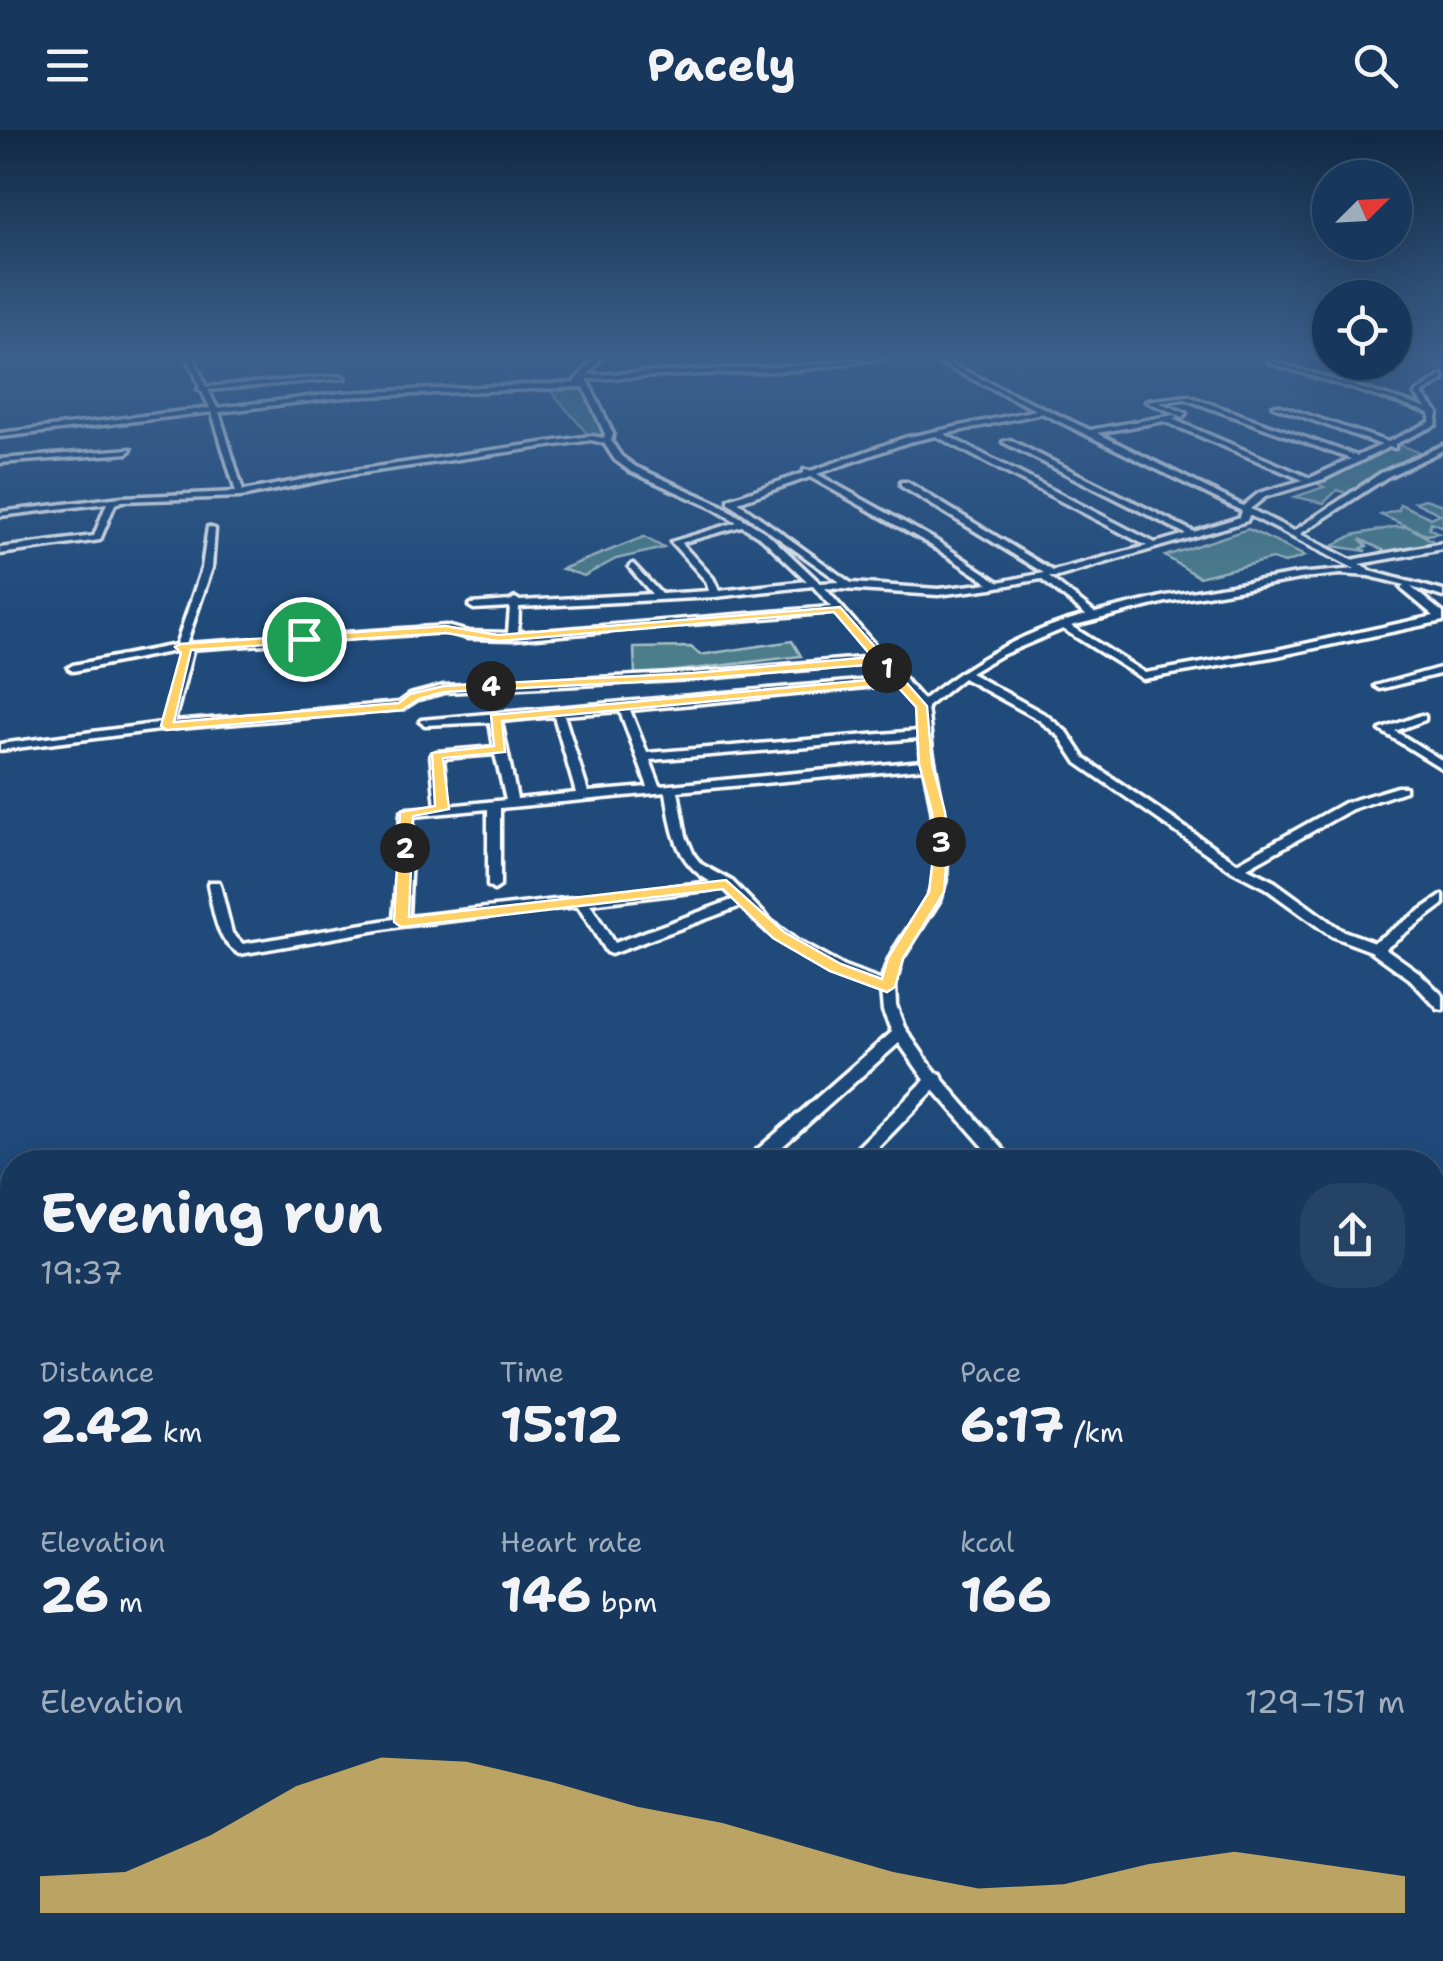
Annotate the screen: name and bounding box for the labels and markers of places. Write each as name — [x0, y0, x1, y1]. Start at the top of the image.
pin — [262, 597, 347, 682]
pin: 1 — [862, 643, 912, 693]
pin: 4 — [466, 661, 516, 711]
pin: 3 — [916, 817, 966, 867]
pin: 2 — [380, 823, 430, 873]

